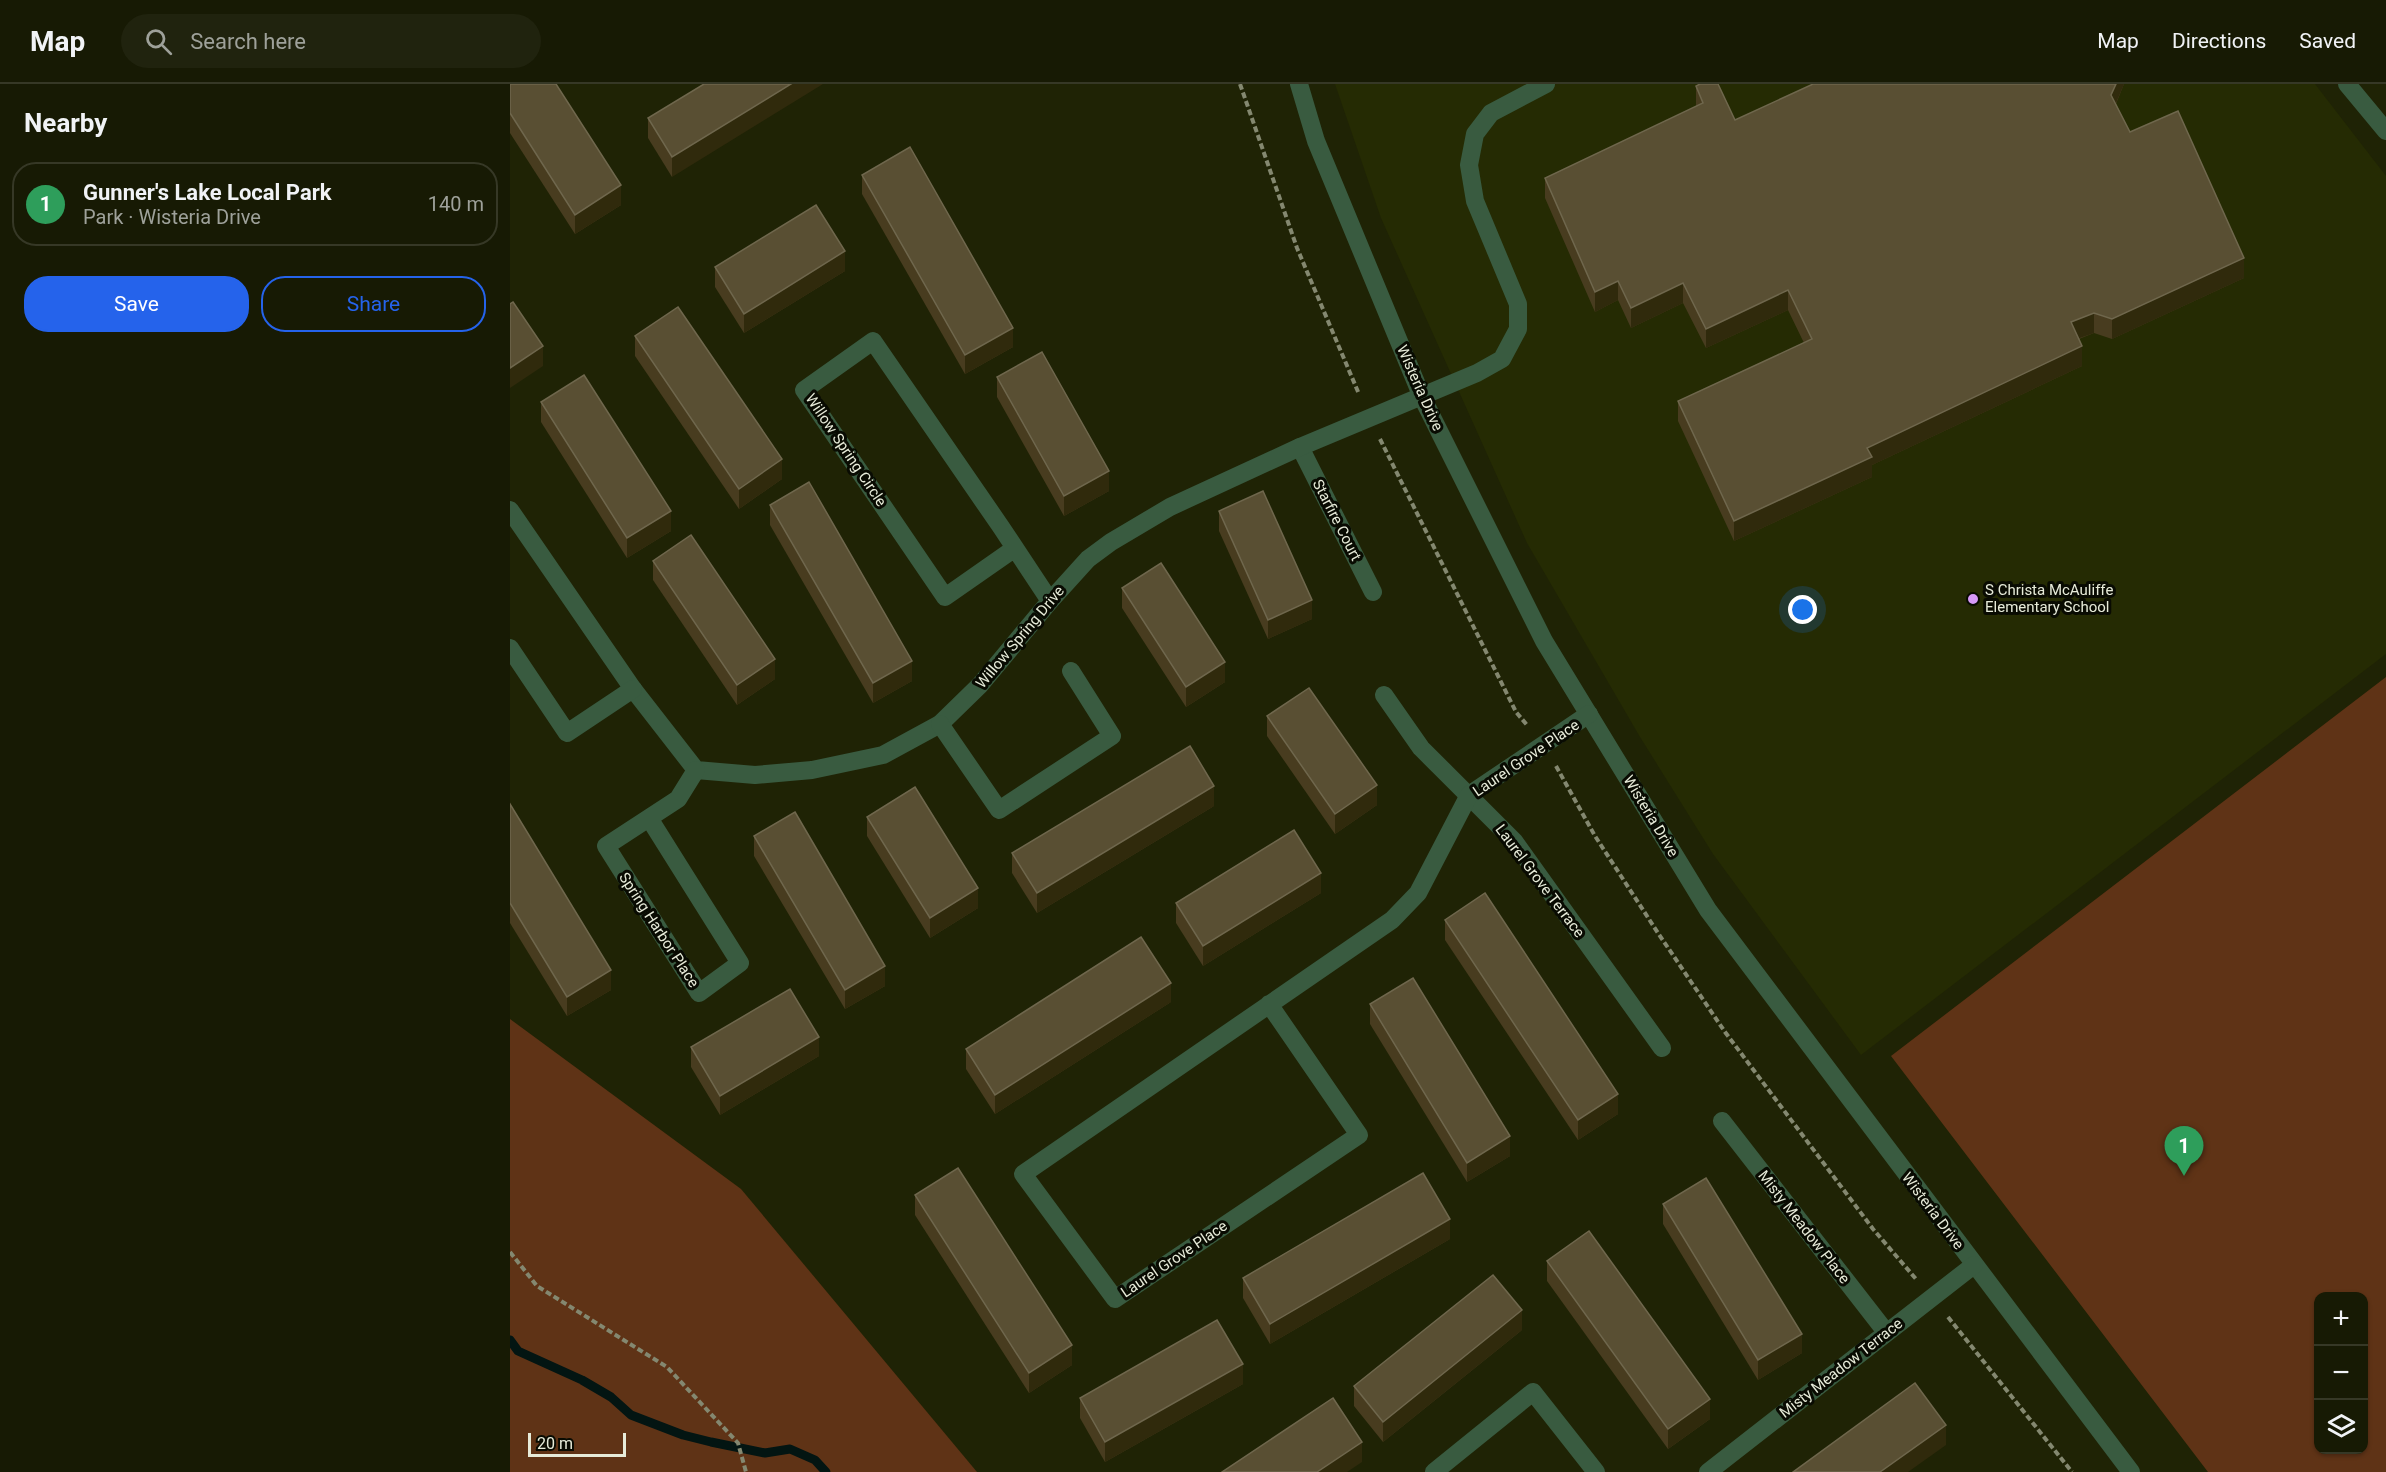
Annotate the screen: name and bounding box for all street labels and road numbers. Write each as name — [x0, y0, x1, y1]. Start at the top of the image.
street label: Wisteria Drive — [1393, 342, 1447, 434]
street label: Willow Spring Circle — [802, 390, 890, 510]
street label: Starfire Court — [1309, 476, 1365, 564]
street label: Willow Spring Drive — [972, 582, 1068, 692]
street label: Laurel Grove Place — [1469, 716, 1583, 800]
street label: Wisteria Drive — [1620, 772, 1682, 860]
street label: Laurel Grove Terrace — [1492, 821, 1588, 941]
street label: Spring Harbor Place — [615, 869, 703, 991]
street label: Misty Meadow Place — [1754, 1167, 1854, 1287]
street label: Wisteria Drive — [1898, 1169, 1968, 1253]
street label: Laurel Grove Place — [1117, 1217, 1231, 1301]
street label: Misty Meadow Terrace — [1776, 1314, 1906, 1422]

